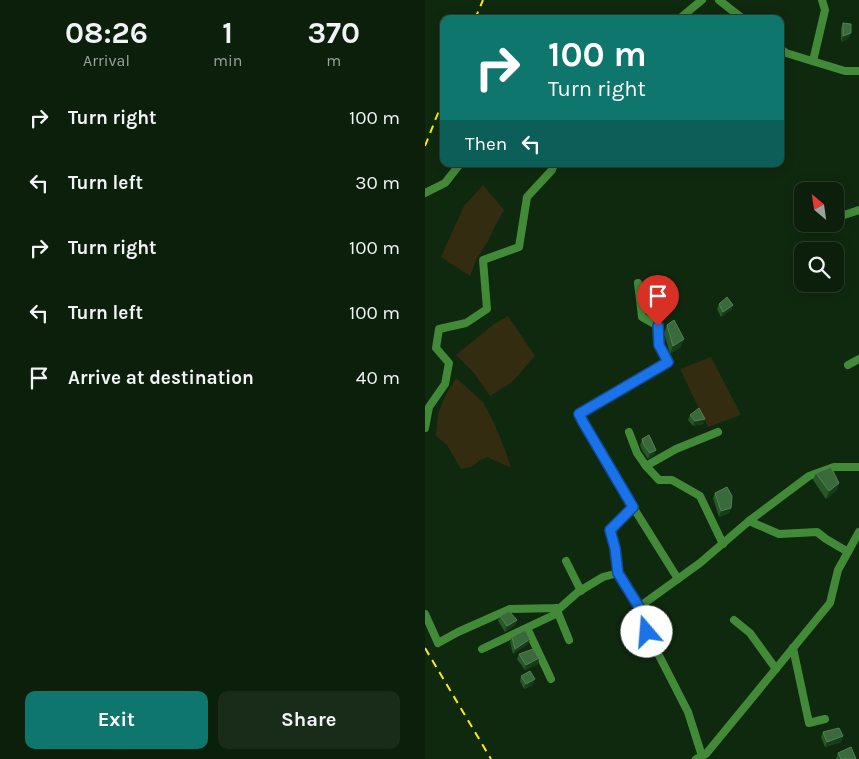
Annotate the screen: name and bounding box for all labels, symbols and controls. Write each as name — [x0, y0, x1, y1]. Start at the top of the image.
text: 08:26 — [65, 15, 148, 51]
text: 1 — [222, 15, 233, 51]
text: 370 — [307, 15, 360, 51]
text: 100 m — [548, 34, 647, 75]
icon: right — [465, 35, 530, 100]
text: Arrival — [83, 51, 130, 70]
text: min — [213, 51, 242, 70]
text: m — [326, 51, 341, 70]
text: Turn right — [548, 76, 646, 102]
icon: right — [25, 104, 53, 132]
text: Turn right — [68, 107, 157, 129]
text: 100 m — [349, 107, 400, 129]
icon: left — [517, 130, 545, 158]
text: Then — [465, 133, 507, 155]
icon: left — [25, 169, 53, 197]
text: Turn left — [68, 172, 143, 194]
text: 30 m — [355, 172, 400, 194]
north arrow — [794, 182, 844, 232]
map controls — [794, 182, 844, 292]
icon: right — [25, 234, 53, 262]
text: Turn right — [68, 237, 157, 259]
text: 100 m — [349, 237, 400, 259]
button: search — [794, 242, 844, 292]
pin — [637, 275, 679, 326]
icon: arrive — [644, 282, 672, 310]
icon: left — [25, 299, 53, 327]
text: Turn left — [68, 302, 143, 324]
text: 100 m — [349, 302, 400, 324]
icon: arrive — [25, 364, 53, 392]
text: Arrive at destination — [68, 367, 254, 389]
text: 40 m — [356, 367, 400, 389]
position arrow — [620, 605, 672, 657]
button: Exit — [25, 691, 208, 749]
button: Share — [218, 691, 400, 749]

